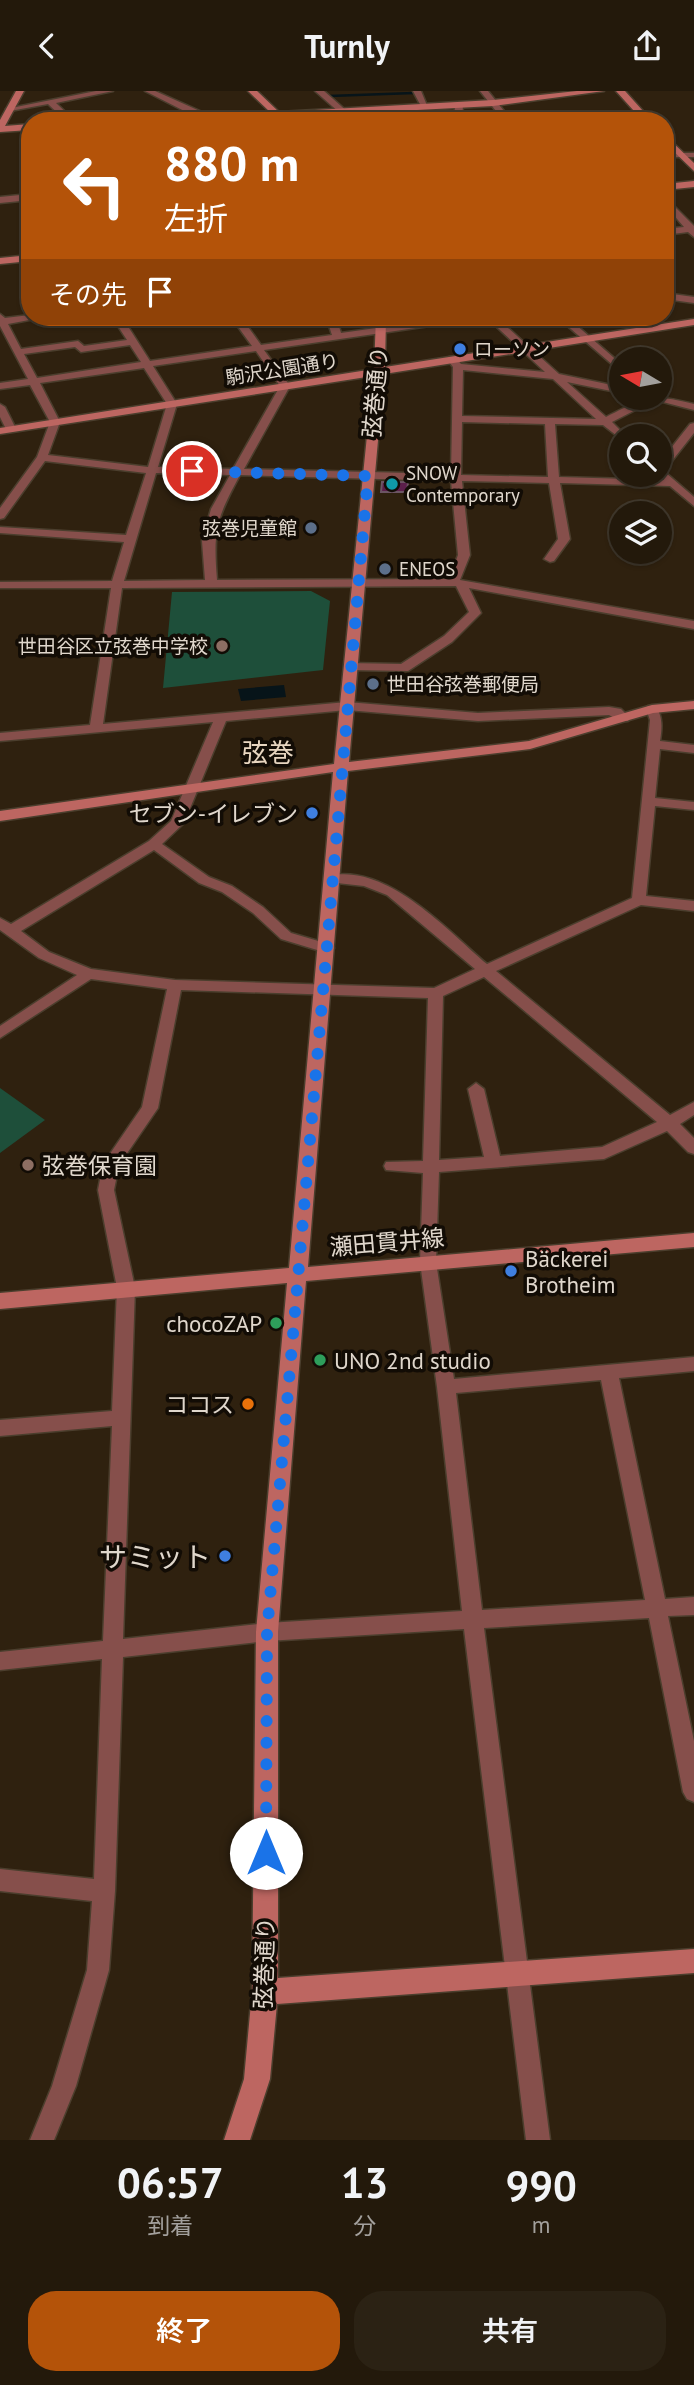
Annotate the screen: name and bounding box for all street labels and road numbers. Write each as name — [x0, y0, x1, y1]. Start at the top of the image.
street label: 弦巻通り — [357, 345, 393, 439]
street label: 駒沢公園通り — [224, 348, 340, 390]
street label: 瀬田貫井線 — [328, 1223, 446, 1261]
street label: 弦巻通り — [248, 1917, 280, 2009]

